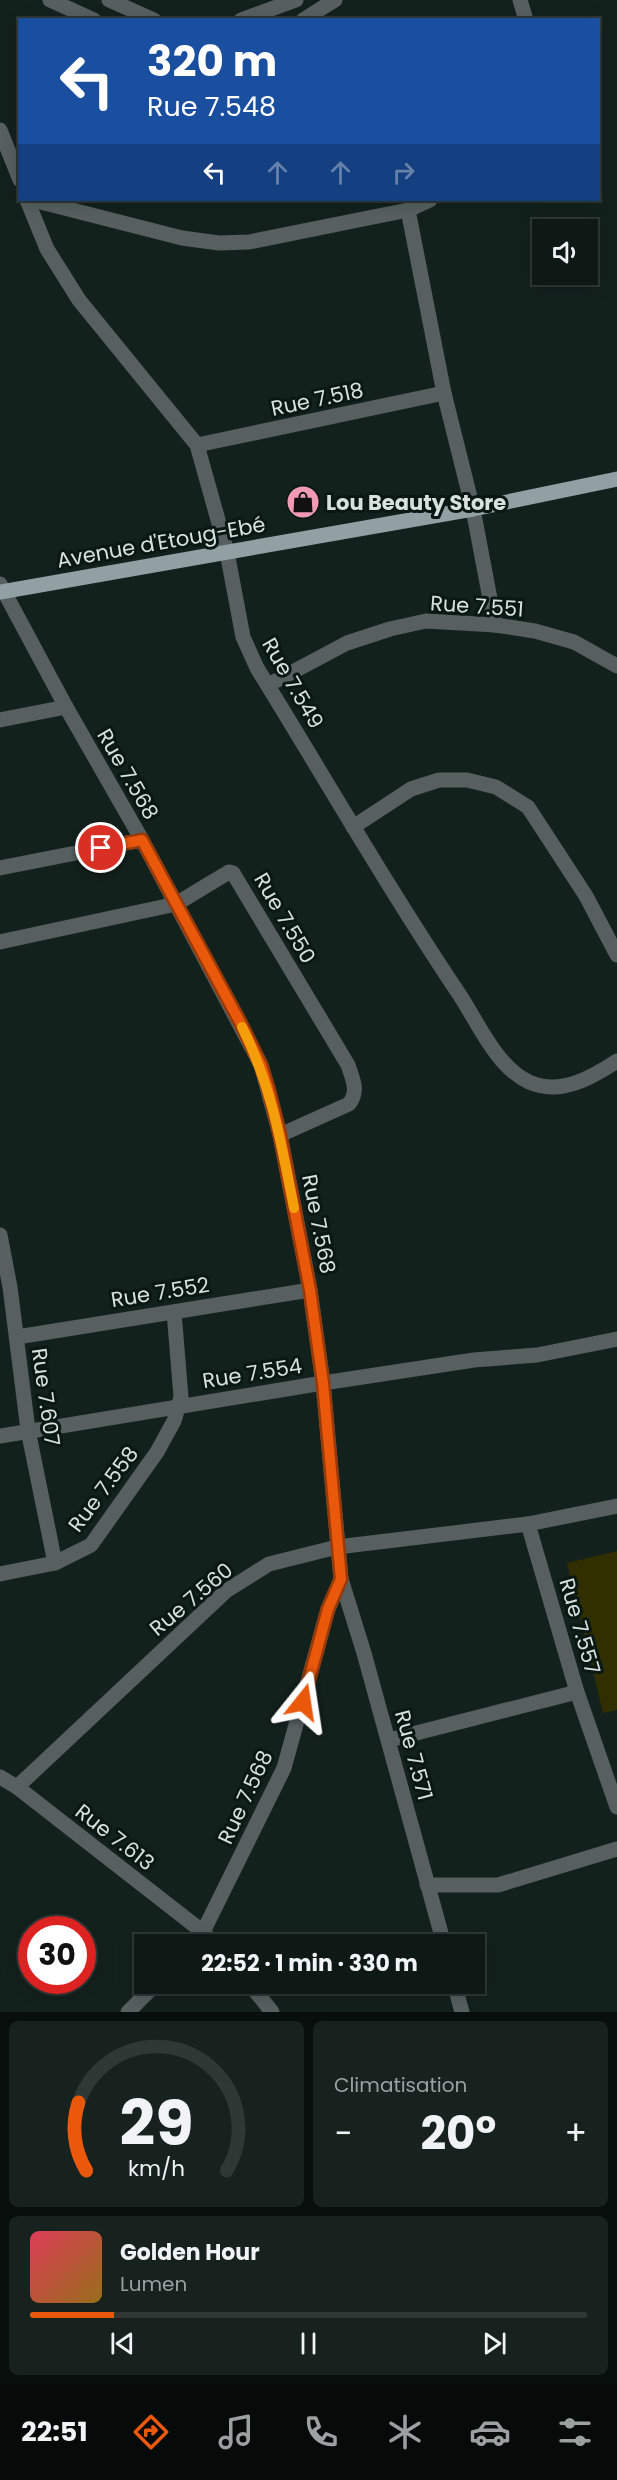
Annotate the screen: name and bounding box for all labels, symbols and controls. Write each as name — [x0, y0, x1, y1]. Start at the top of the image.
text: 320 m — [147, 32, 277, 91]
icon: left — [48, 42, 126, 120]
text: Rue 7.548 — [147, 88, 276, 125]
icon: left — [198, 156, 231, 189]
icon: ahead — [261, 156, 294, 189]
icon: ahead — [324, 156, 357, 189]
icon: right — [387, 156, 420, 189]
map controls — [532, 219, 598, 285]
button: sound — [532, 219, 598, 285]
street label: Rue 7.518 — [268, 375, 366, 423]
shop icon: Lou Beauty Store — [285, 484, 321, 520]
place label: Lou Beauty Store — [326, 488, 506, 517]
street label: Avenue d'Etoug-Ebé — [55, 509, 267, 575]
street label: Rue 7.551 — [429, 588, 525, 624]
street label: Rue 7.549 — [255, 632, 331, 734]
street label: Rue 7.568 — [90, 723, 166, 825]
pin — [75, 822, 126, 873]
icon: arrive — [84, 831, 117, 864]
street label: Rue 7.550 — [247, 867, 323, 969]
street label: Rue 7.568 — [295, 1172, 343, 1276]
street label: Rue 7.552 — [109, 1270, 211, 1314]
street label: Rue 7.607 — [25, 1346, 67, 1448]
street label: Rue 7.554 — [200, 1351, 304, 1395]
street label: Rue 7.558 — [61, 1440, 145, 1538]
street label: Rue 7.560 — [143, 1556, 239, 1642]
street label: Rue 7.557 — [552, 1575, 608, 1677]
position arrow — [271, 1670, 335, 1734]
street label: Rue 7.571 — [388, 1707, 440, 1803]
street label: Rue 7.568 — [211, 1745, 279, 1849]
street label: Rue 7.613 — [69, 1797, 161, 1877]
speed limit sign: 30 — [18, 1916, 96, 1994]
text: 22:52 · 1 min · 330 m — [201, 1948, 418, 1979]
text: Climatisation — [334, 2071, 467, 2099]
text: 29 — [119, 2079, 193, 2167]
text: 20° — [420, 2102, 496, 2165]
text: − — [334, 2110, 352, 2157]
text: + — [564, 2110, 587, 2157]
text: km/h — [128, 2153, 185, 2184]
text: Golden Hour — [120, 2237, 260, 2268]
text: Lumen — [120, 2270, 187, 2298]
icon: previous — [106, 2327, 139, 2360]
icon: pause — [292, 2327, 325, 2360]
icon: next — [478, 2327, 511, 2360]
icon: directions — [130, 2411, 172, 2453]
icon: music — [215, 2411, 257, 2453]
icon: phone — [300, 2411, 342, 2453]
icon: climate — [384, 2411, 426, 2453]
icon: car — [469, 2411, 511, 2453]
icon: filters — [554, 2411, 596, 2453]
text: 22:51 — [21, 2413, 88, 2450]

